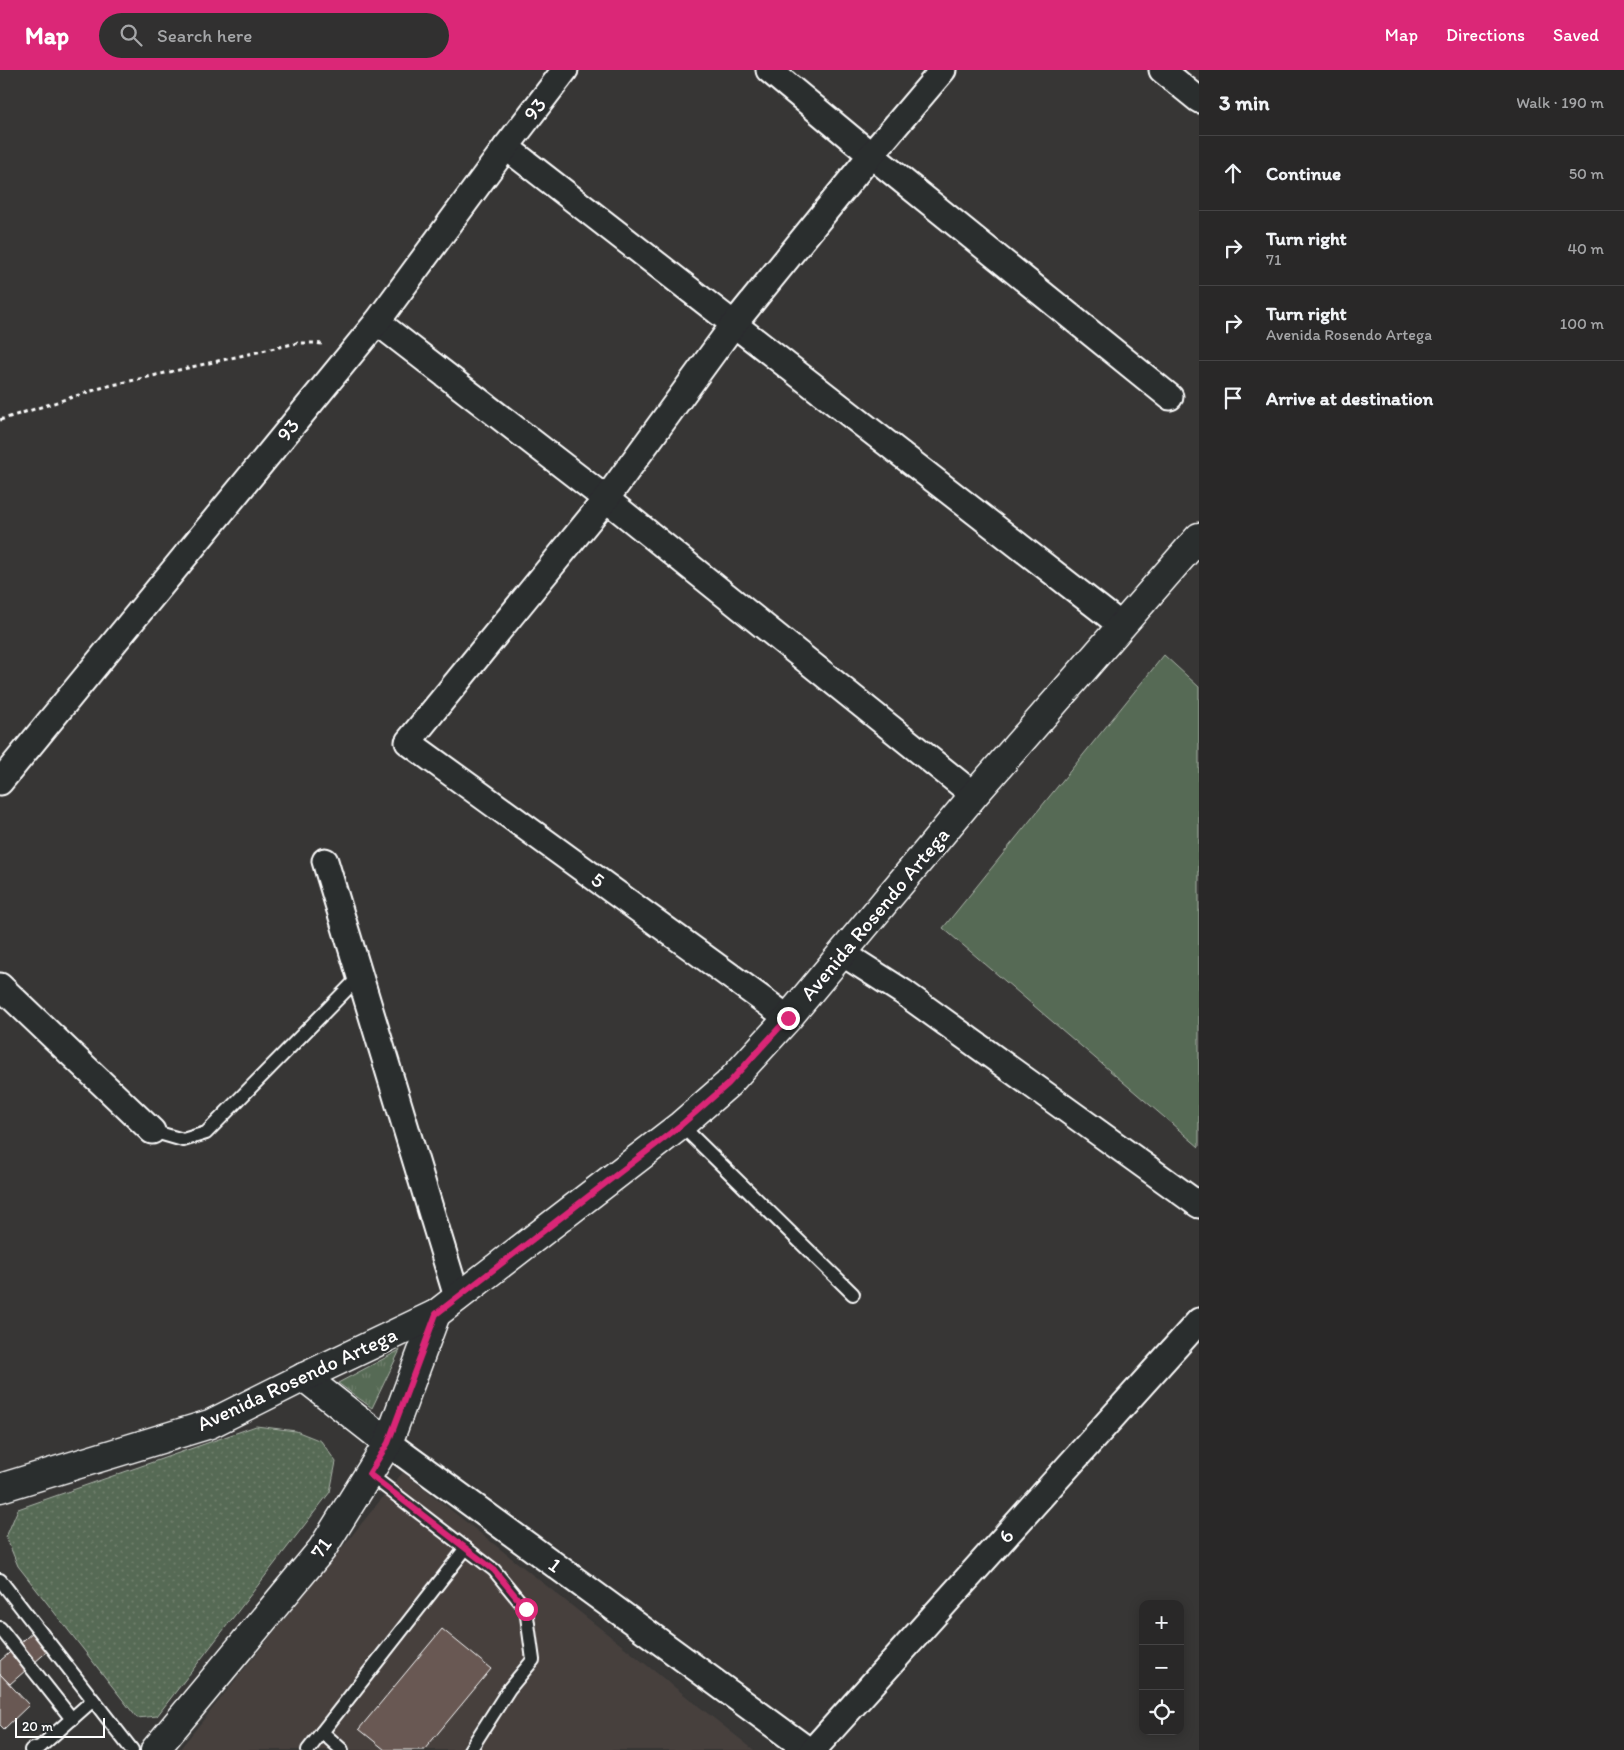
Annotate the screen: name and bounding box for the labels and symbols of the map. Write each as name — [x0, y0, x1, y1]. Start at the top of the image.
street label: 93 — [518, 92, 551, 125]
street label: 93 — [271, 413, 304, 446]
street label: Avenida Rosendo Artega — [795, 822, 954, 1005]
street label: 5 — [586, 866, 610, 893]
route end — [777, 1007, 800, 1030]
street label: Avenida Rosendo Artega — [193, 1321, 401, 1436]
street label: 6 — [993, 1523, 1019, 1548]
street label: 71 — [305, 1532, 337, 1563]
street label: 1 — [544, 1552, 567, 1578]
route start — [515, 1598, 538, 1621]
scale bar — [15, 1715, 105, 1738]

